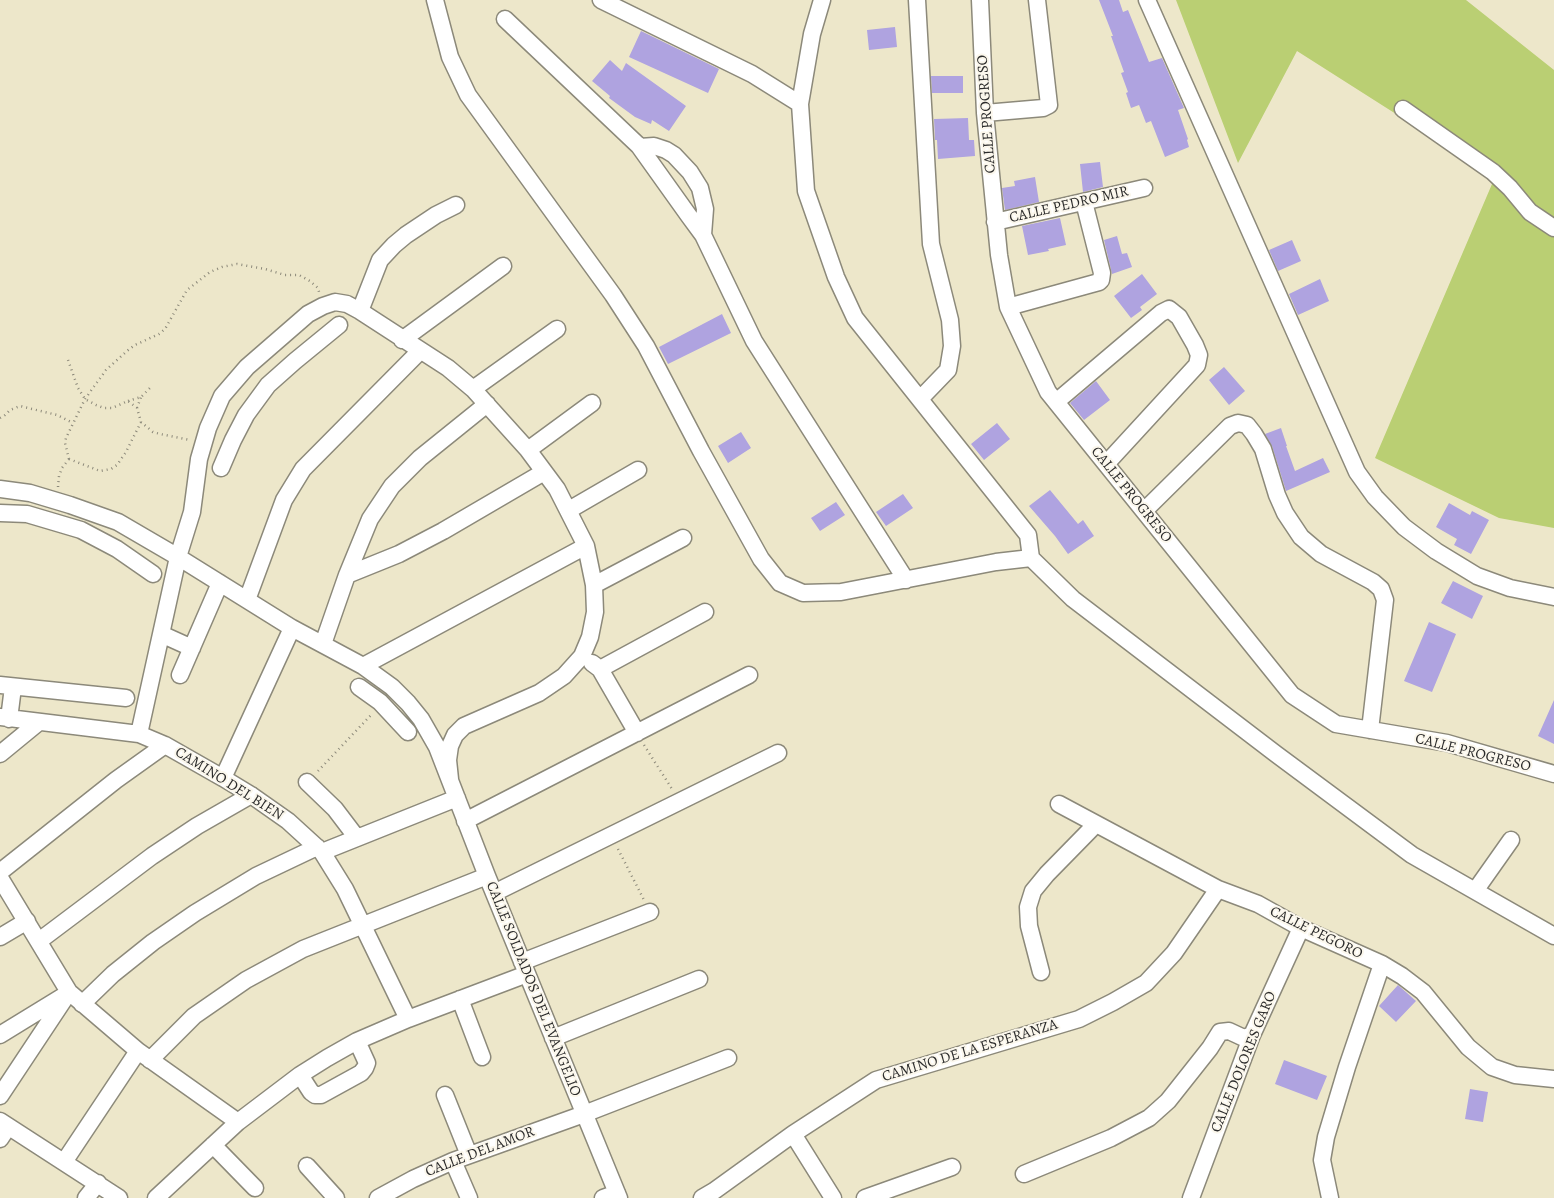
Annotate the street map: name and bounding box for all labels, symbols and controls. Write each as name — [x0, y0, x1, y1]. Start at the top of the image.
street label: CALLE PROGRESO — [974, 54, 1000, 174]
street label: CALLE PEDRO MIR — [1008, 183, 1130, 227]
street label: CALLE PROGRESO — [1087, 443, 1175, 547]
street label: CALLE PROGRESO — [1413, 730, 1533, 776]
street label: CAMINO DEL BIEN — [171, 743, 287, 825]
street label: CALLE SOLDADOS DEL EVANGELIO — [482, 879, 584, 1099]
street label: CALLE PEGORO — [1267, 903, 1365, 963]
street label: CALLE DOLORES GARO — [1207, 989, 1281, 1135]
street label: CAMINO DE LA ESPERANZA — [880, 1016, 1060, 1086]
street label: CALLE DEL AMOR — [423, 1123, 537, 1181]

